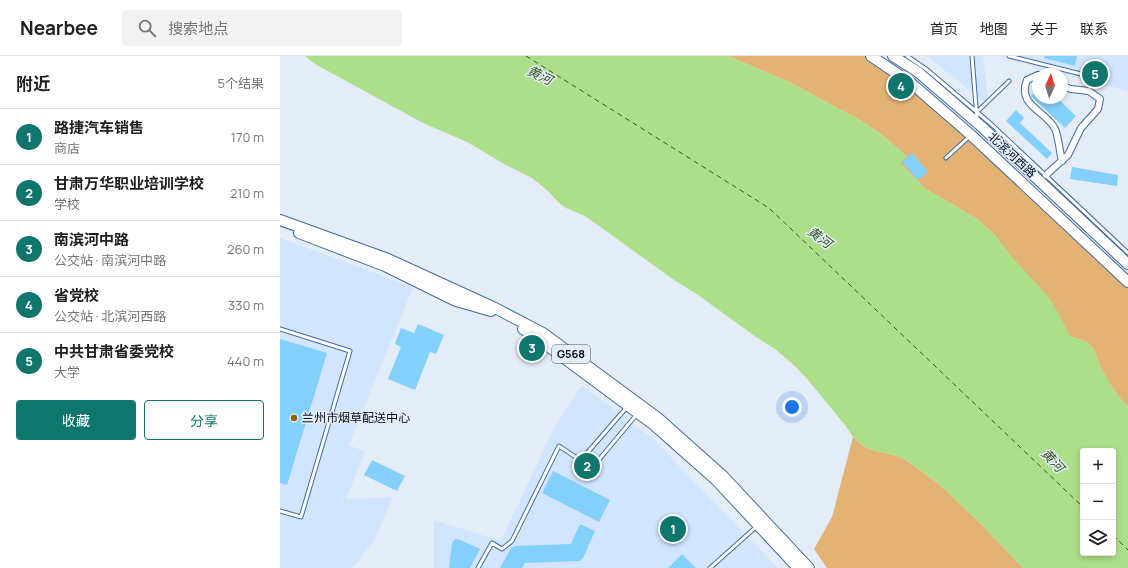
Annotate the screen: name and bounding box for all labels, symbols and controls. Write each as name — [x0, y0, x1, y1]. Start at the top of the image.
search box — [122, 10, 402, 46]
text: Nearbee — [20, 15, 98, 41]
icon: search — [136, 17, 158, 39]
text: 搜索地点 — [168, 18, 228, 39]
text: 首页 — [930, 19, 958, 38]
text: 地图 — [980, 19, 1008, 38]
text: 关于 — [1030, 19, 1058, 38]
text: 联系 — [1080, 19, 1108, 38]
pin: 5 — [1082, 59, 1108, 89]
water label: 黄河 — [524, 61, 558, 90]
north arrow — [1032, 68, 1068, 104]
pin: 4 — [888, 71, 914, 101]
text: 附近 — [16, 72, 50, 95]
text: 5个结果 — [217, 74, 264, 92]
text: 路捷汽车销售 — [54, 117, 144, 138]
text: 1 — [26, 128, 32, 146]
text: 170 m — [231, 128, 264, 146]
street label: 北滨河西路 — [985, 128, 1040, 181]
text: 商店 — [54, 139, 80, 157]
text: 甘肃万华职业培训学校 — [54, 173, 204, 194]
text: 2 — [25, 184, 33, 202]
text: 210 m — [230, 184, 264, 202]
text: 学校 — [54, 195, 80, 213]
water label: 黄河 — [804, 222, 838, 254]
text: 南滨河中路 — [54, 229, 129, 250]
text: 3 — [25, 240, 33, 258]
text: 260 m — [227, 240, 264, 258]
text: 公交站 · 南滨河中路 — [54, 251, 166, 269]
text: 省党校 — [54, 285, 99, 306]
text: 4 — [25, 296, 33, 314]
text: 330 m — [228, 296, 264, 314]
text: 公交站 · 北滨河西路 — [54, 307, 166, 325]
pin: 3 — [519, 333, 545, 363]
text: 中共甘肃省委党校 — [54, 341, 174, 362]
road number: G568 — [552, 345, 590, 363]
text: 5 — [25, 352, 33, 370]
text: 440 m — [227, 352, 264, 370]
text: 大学 — [54, 363, 80, 381]
your location — [782, 397, 802, 417]
button: 收藏 — [16, 400, 136, 440]
button: 分享 — [144, 400, 264, 440]
place label: 兰州市烟草配送中心 — [302, 409, 410, 426]
marker: 兰州市烟草配送中心 — [289, 413, 299, 423]
water label: 黄河 — [1038, 444, 1070, 478]
map controls — [1080, 448, 1116, 556]
button: + — [1080, 448, 1116, 484]
pin: 2 — [574, 451, 600, 481]
button: − — [1080, 484, 1116, 520]
pin: 1 — [660, 514, 686, 544]
button: layers — [1080, 520, 1116, 556]

